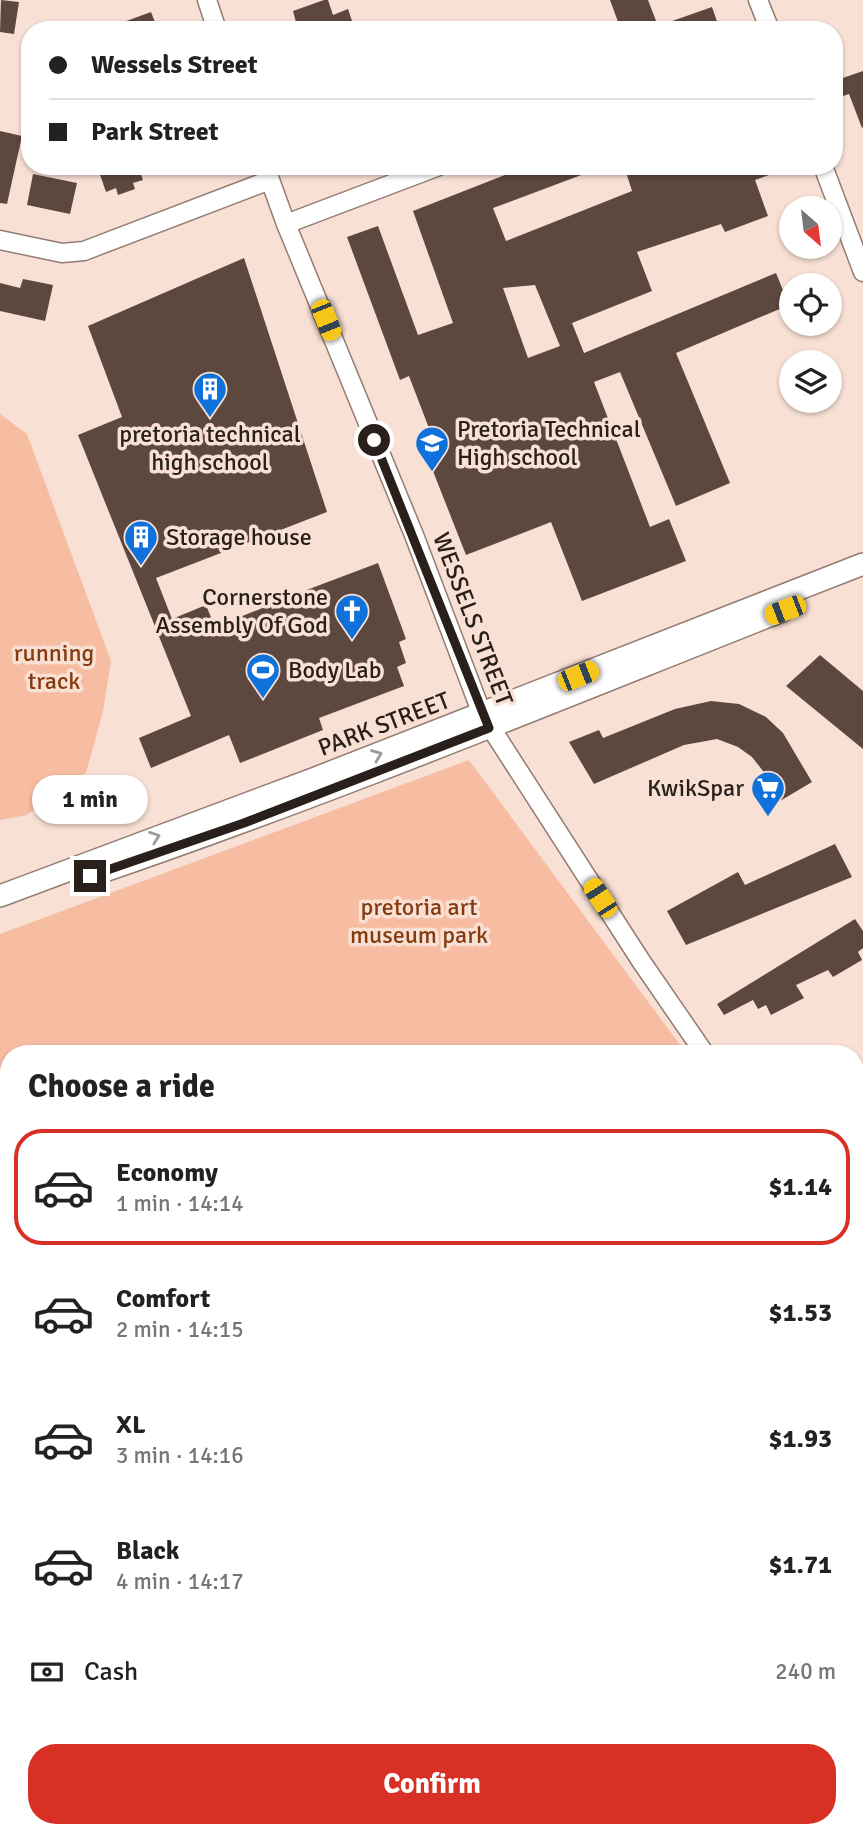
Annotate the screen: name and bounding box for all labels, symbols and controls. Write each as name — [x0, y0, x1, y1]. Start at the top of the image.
text: Wessels Street — [91, 49, 257, 81]
text: Park Street — [91, 116, 218, 148]
north arrow — [779, 196, 842, 259]
map controls — [779, 196, 842, 413]
button: locate — [779, 273, 842, 336]
car — [309, 297, 344, 343]
button: layers — [779, 350, 842, 413]
building icon: pretoria technical high school — [191, 370, 229, 419]
place label: Pretoria Technical High school — [457, 414, 641, 472]
place label: pretoria technical high school — [119, 419, 301, 477]
route start — [358, 424, 390, 456]
school or university icon: Pretoria Technical High school — [413, 424, 451, 473]
building icon: Storage house — [122, 518, 160, 567]
place label: Storage house — [166, 522, 312, 552]
street label: WESSELS STREET — [426, 528, 520, 710]
place label: Cornerstone Assembly Of God — [155, 582, 328, 640]
church icon: Cornerstone Assembly Of God — [333, 592, 371, 641]
car — [762, 593, 809, 627]
park label: running track — [14, 638, 94, 696]
sports icon: Body Lab — [244, 651, 282, 700]
place label: Body Lab — [288, 655, 381, 685]
car — [555, 658, 602, 694]
street label: PARK STREET — [314, 685, 454, 763]
one-way arrow — [370, 749, 382, 763]
supermarket icon: KwikSpar — [749, 769, 787, 818]
place label: KwikSpar — [647, 773, 744, 803]
callout: 1 min — [32, 774, 148, 824]
text: 1 min — [62, 785, 118, 814]
one-way arrow — [149, 831, 161, 845]
route end — [74, 860, 106, 892]
car — [580, 875, 621, 921]
park label: pretoria art museum park — [350, 892, 488, 950]
text: Choose a ride — [28, 1067, 215, 1106]
icon: car — [32, 1156, 95, 1219]
text: Economy — [116, 1157, 218, 1189]
text: $1.14 — [768, 1171, 832, 1203]
text: 1 min · 14:14 — [116, 1189, 244, 1218]
icon: car — [32, 1282, 95, 1345]
text: Comfort — [116, 1283, 210, 1315]
text: $1.53 — [768, 1297, 832, 1329]
text: 2 min · 14:15 — [116, 1315, 244, 1344]
icon: car — [32, 1408, 95, 1471]
text: XL — [116, 1409, 146, 1441]
text: $1.93 — [768, 1423, 832, 1455]
text: 3 min · 14:16 — [116, 1441, 244, 1470]
icon: car — [32, 1534, 95, 1597]
text: Black — [116, 1535, 179, 1567]
text: $1.71 — [768, 1549, 832, 1581]
text: 4 min · 14:17 — [116, 1567, 244, 1596]
icon: cash — [28, 1653, 66, 1691]
text: Cash — [84, 1656, 138, 1688]
text: 240 m — [775, 1657, 836, 1686]
button: Confirm — [28, 1744, 836, 1824]

